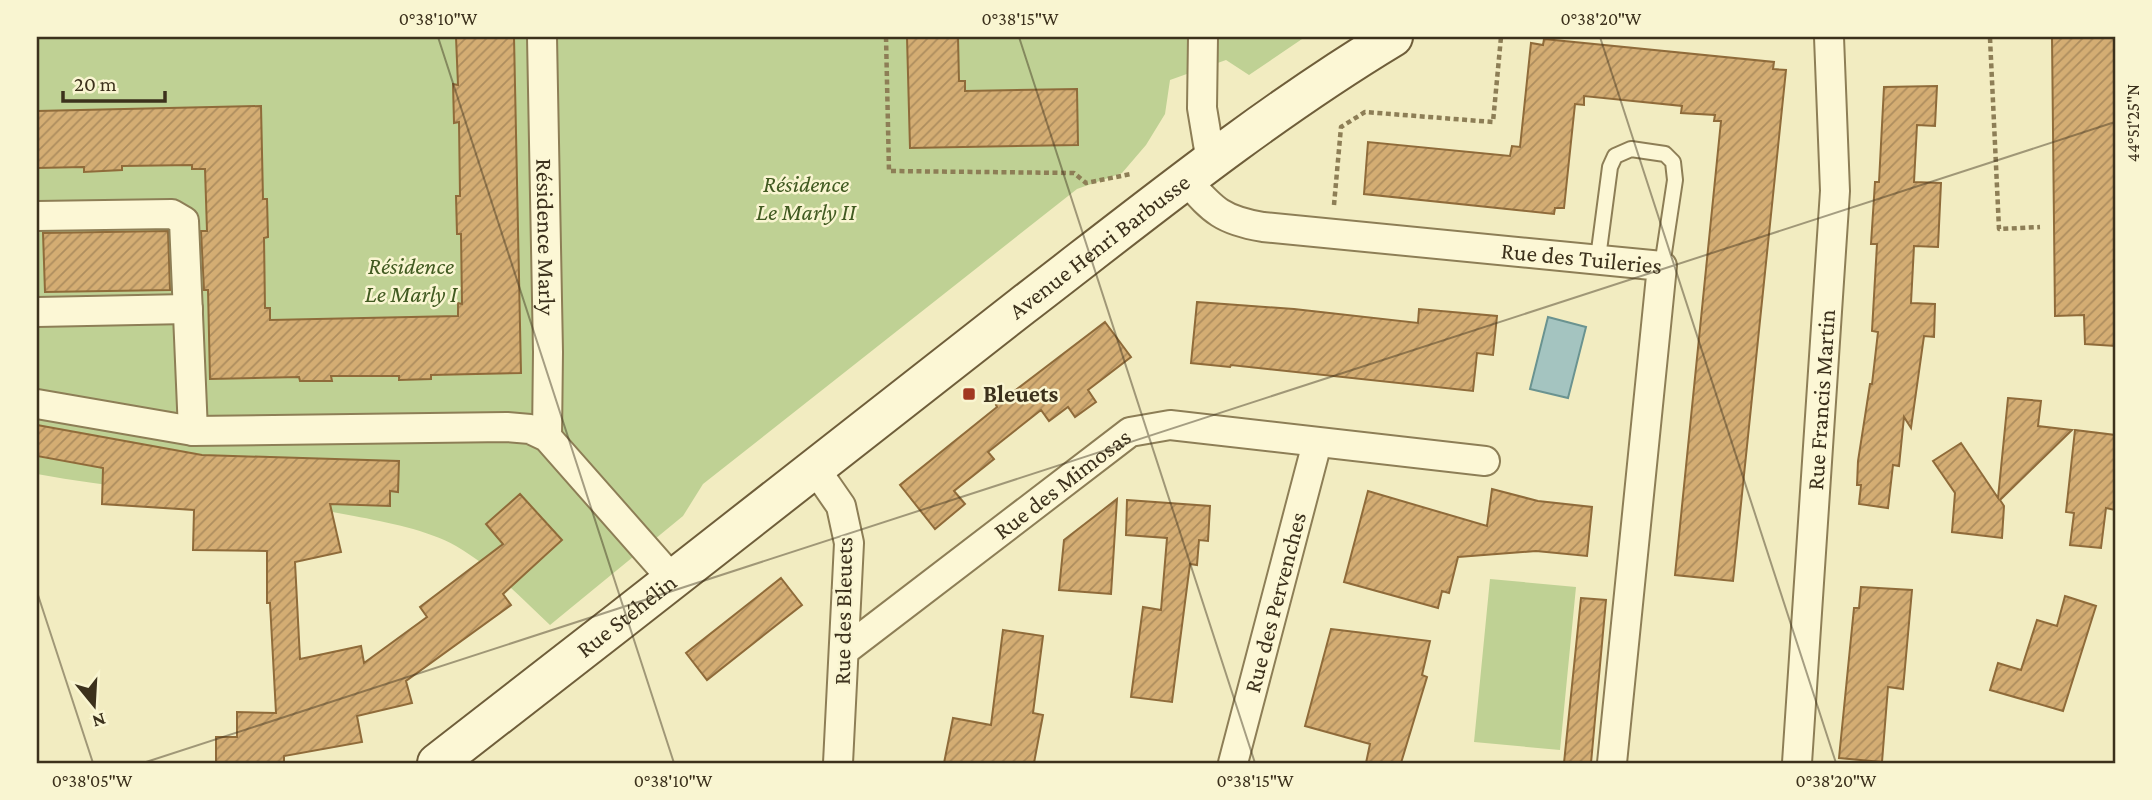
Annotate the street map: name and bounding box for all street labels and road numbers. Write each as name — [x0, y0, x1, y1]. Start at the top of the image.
street label: Résidence Marly — [531, 158, 561, 317]
street label: Avenue Henri Barbusse — [1003, 168, 1195, 324]
street label: Rue des Tuileries — [1500, 236, 1663, 279]
street label: Rue Francis Martin — [1801, 308, 1840, 491]
street label: Rue des Mimosas — [988, 422, 1136, 544]
street label: Rue des Pervenches — [1238, 509, 1311, 696]
street label: Rue des Bleuets — [828, 537, 857, 685]
street label: Rue Stéhélin — [571, 568, 682, 663]

